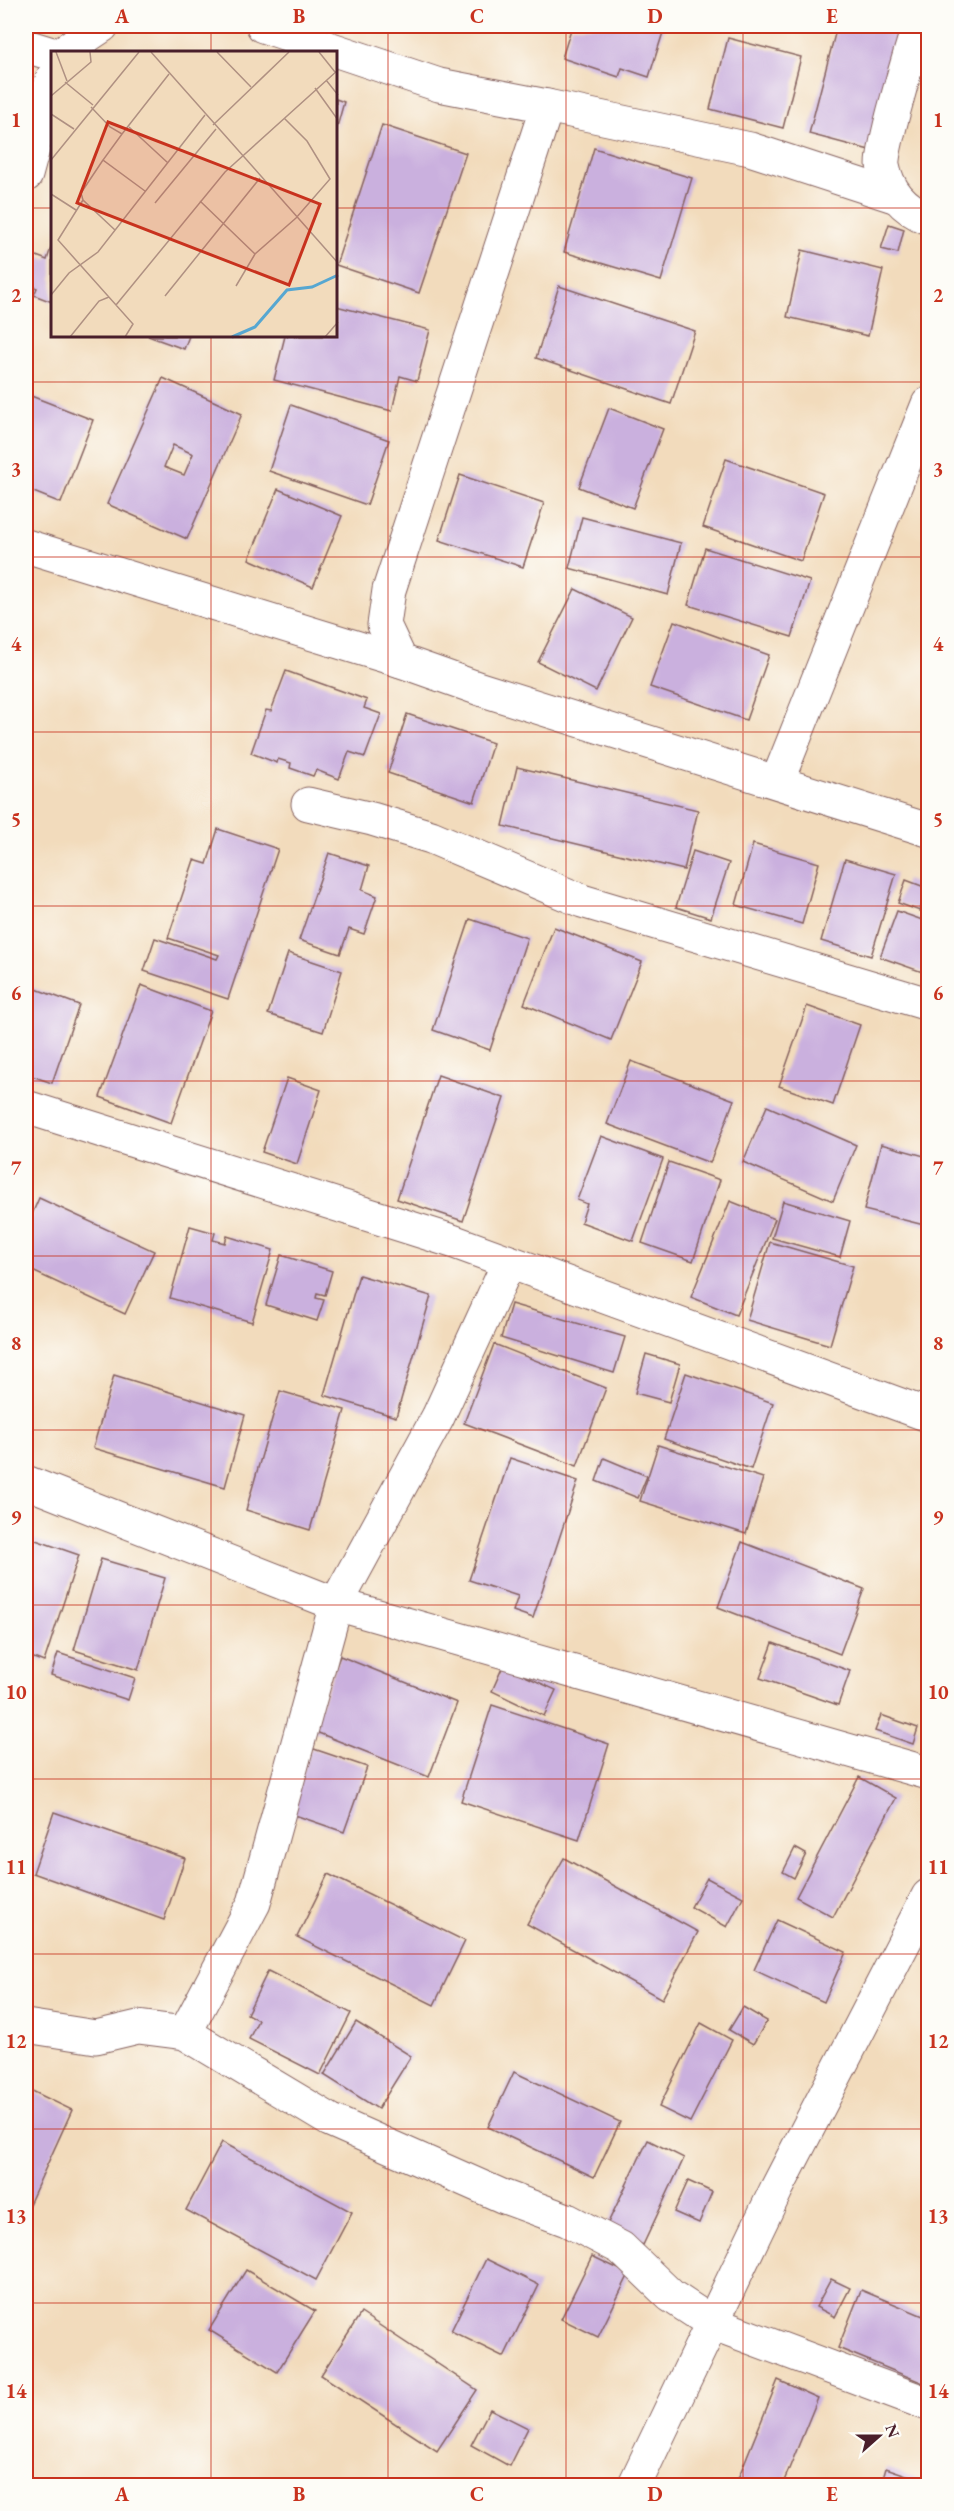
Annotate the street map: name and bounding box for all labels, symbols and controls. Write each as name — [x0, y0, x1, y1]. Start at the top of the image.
text: A — [114, 3, 130, 29]
text: B — [293, 3, 305, 29]
text: C — [470, 3, 484, 29]
text: D — [647, 3, 663, 29]
text: E — [826, 3, 838, 29]
inset map — [51, 51, 338, 338]
text: 1 — [11, 107, 21, 133]
text: 1 — [933, 107, 943, 133]
text: 2 — [11, 282, 22, 308]
text: 2 — [933, 282, 944, 308]
text: 3 — [11, 456, 21, 482]
text: 3 — [933, 456, 943, 482]
text: 4 — [11, 631, 22, 657]
text: 4 — [933, 631, 944, 657]
text: 5 — [11, 806, 21, 832]
text: 5 — [933, 806, 943, 832]
text: 6 — [11, 980, 22, 1006]
text: 6 — [933, 980, 944, 1006]
text: 7 — [11, 1155, 22, 1181]
text: 7 — [933, 1155, 944, 1181]
text: 8 — [11, 1330, 21, 1356]
text: 8 — [933, 1330, 943, 1356]
text: 9 — [11, 1504, 22, 1530]
text: 9 — [933, 1504, 944, 1530]
text: 10 — [5, 1679, 27, 1705]
text: 10 — [927, 1679, 949, 1705]
text: 11 — [5, 1854, 27, 1880]
text: 11 — [927, 1854, 949, 1880]
text: 12 — [5, 2028, 27, 2054]
text: 12 — [927, 2028, 949, 2054]
text: 13 — [5, 2203, 27, 2229]
text: 13 — [927, 2203, 949, 2229]
text: 14 — [5, 2378, 27, 2404]
text: 14 — [927, 2378, 949, 2404]
north arrow — [849, 2406, 909, 2466]
text: N — [880, 2421, 905, 2441]
text: A — [114, 2481, 130, 2507]
text: B — [293, 2481, 305, 2507]
text: C — [470, 2481, 484, 2507]
text: D — [647, 2481, 663, 2507]
text: E — [826, 2481, 838, 2507]

